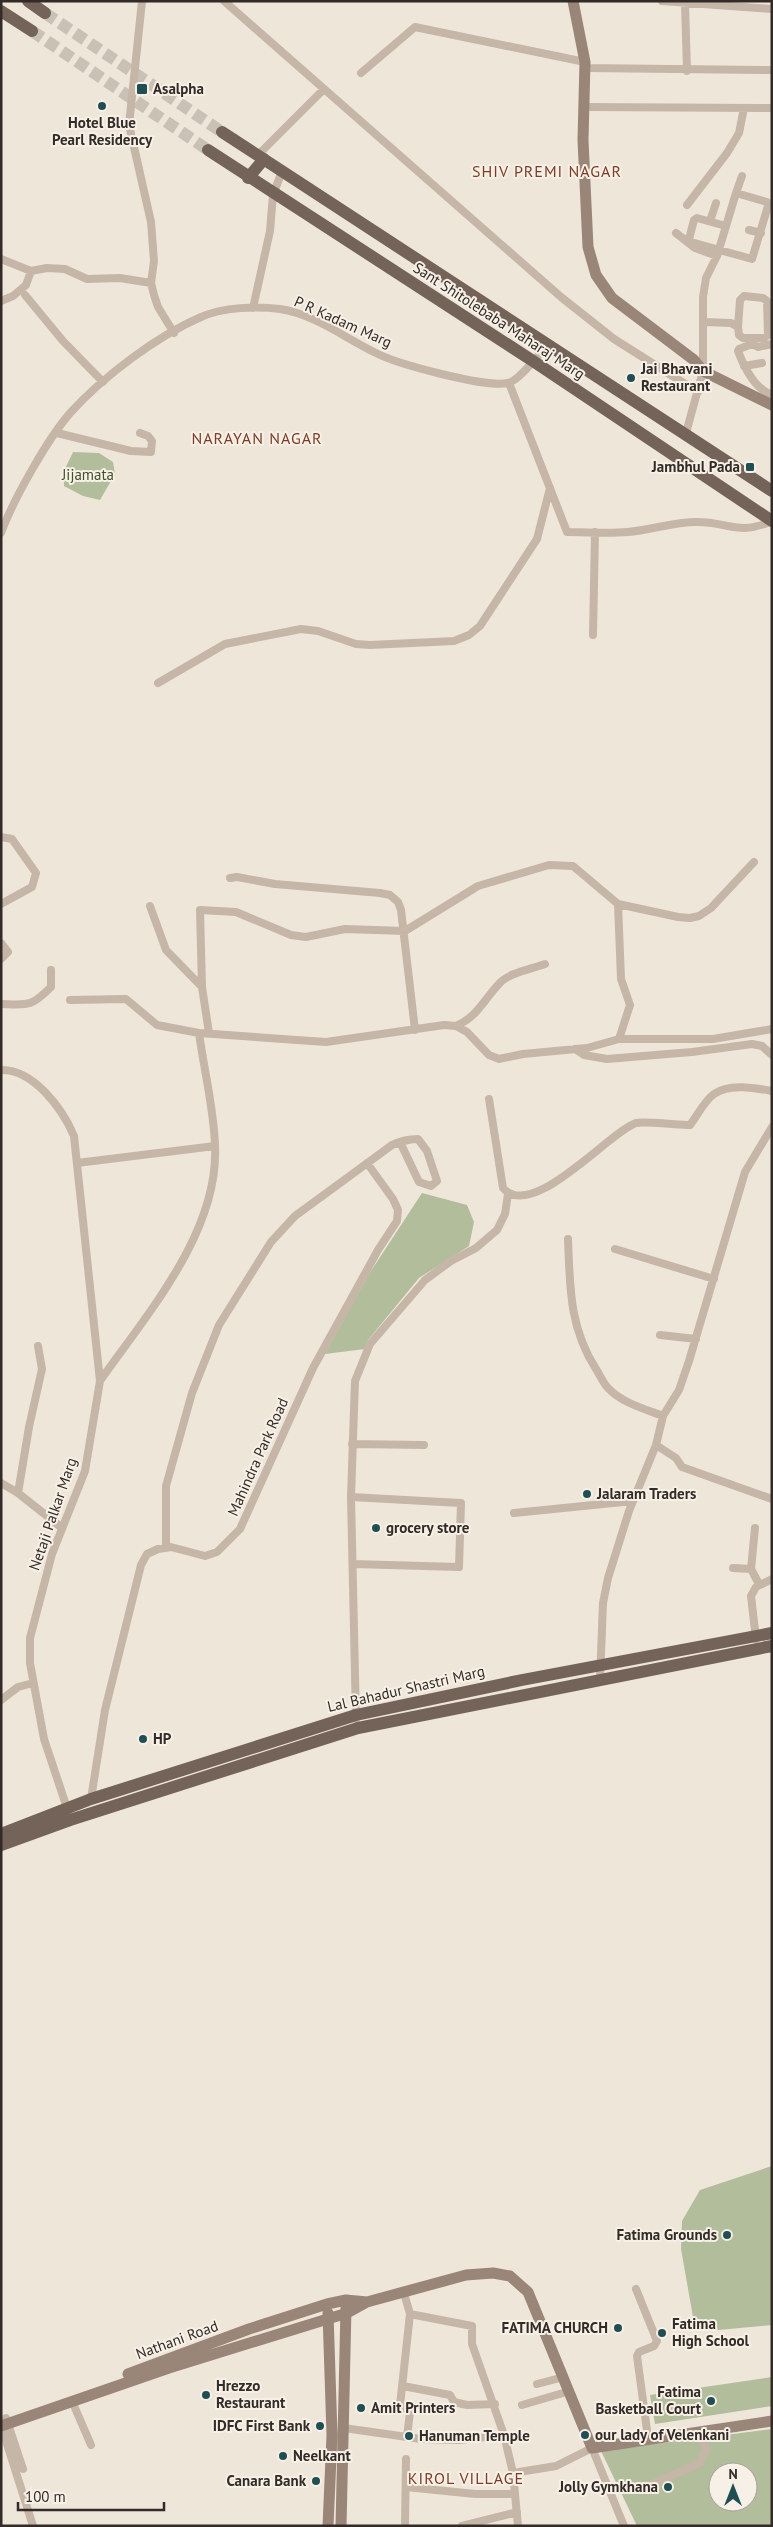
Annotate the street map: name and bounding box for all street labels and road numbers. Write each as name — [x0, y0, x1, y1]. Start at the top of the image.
street label: Sant Shitolebaba Maharaj Marg — [410, 258, 589, 383]
street label: P R Kadam Marg — [291, 292, 395, 352]
street label: Mahindra Park Road — [223, 1395, 292, 1519]
street label: Netaji Palkar Marg — [24, 1455, 81, 1573]
street label: Lal Bahadur Shastri Marg — [325, 1661, 486, 1716]
street label: Nathani Road — [133, 2316, 221, 2363]

